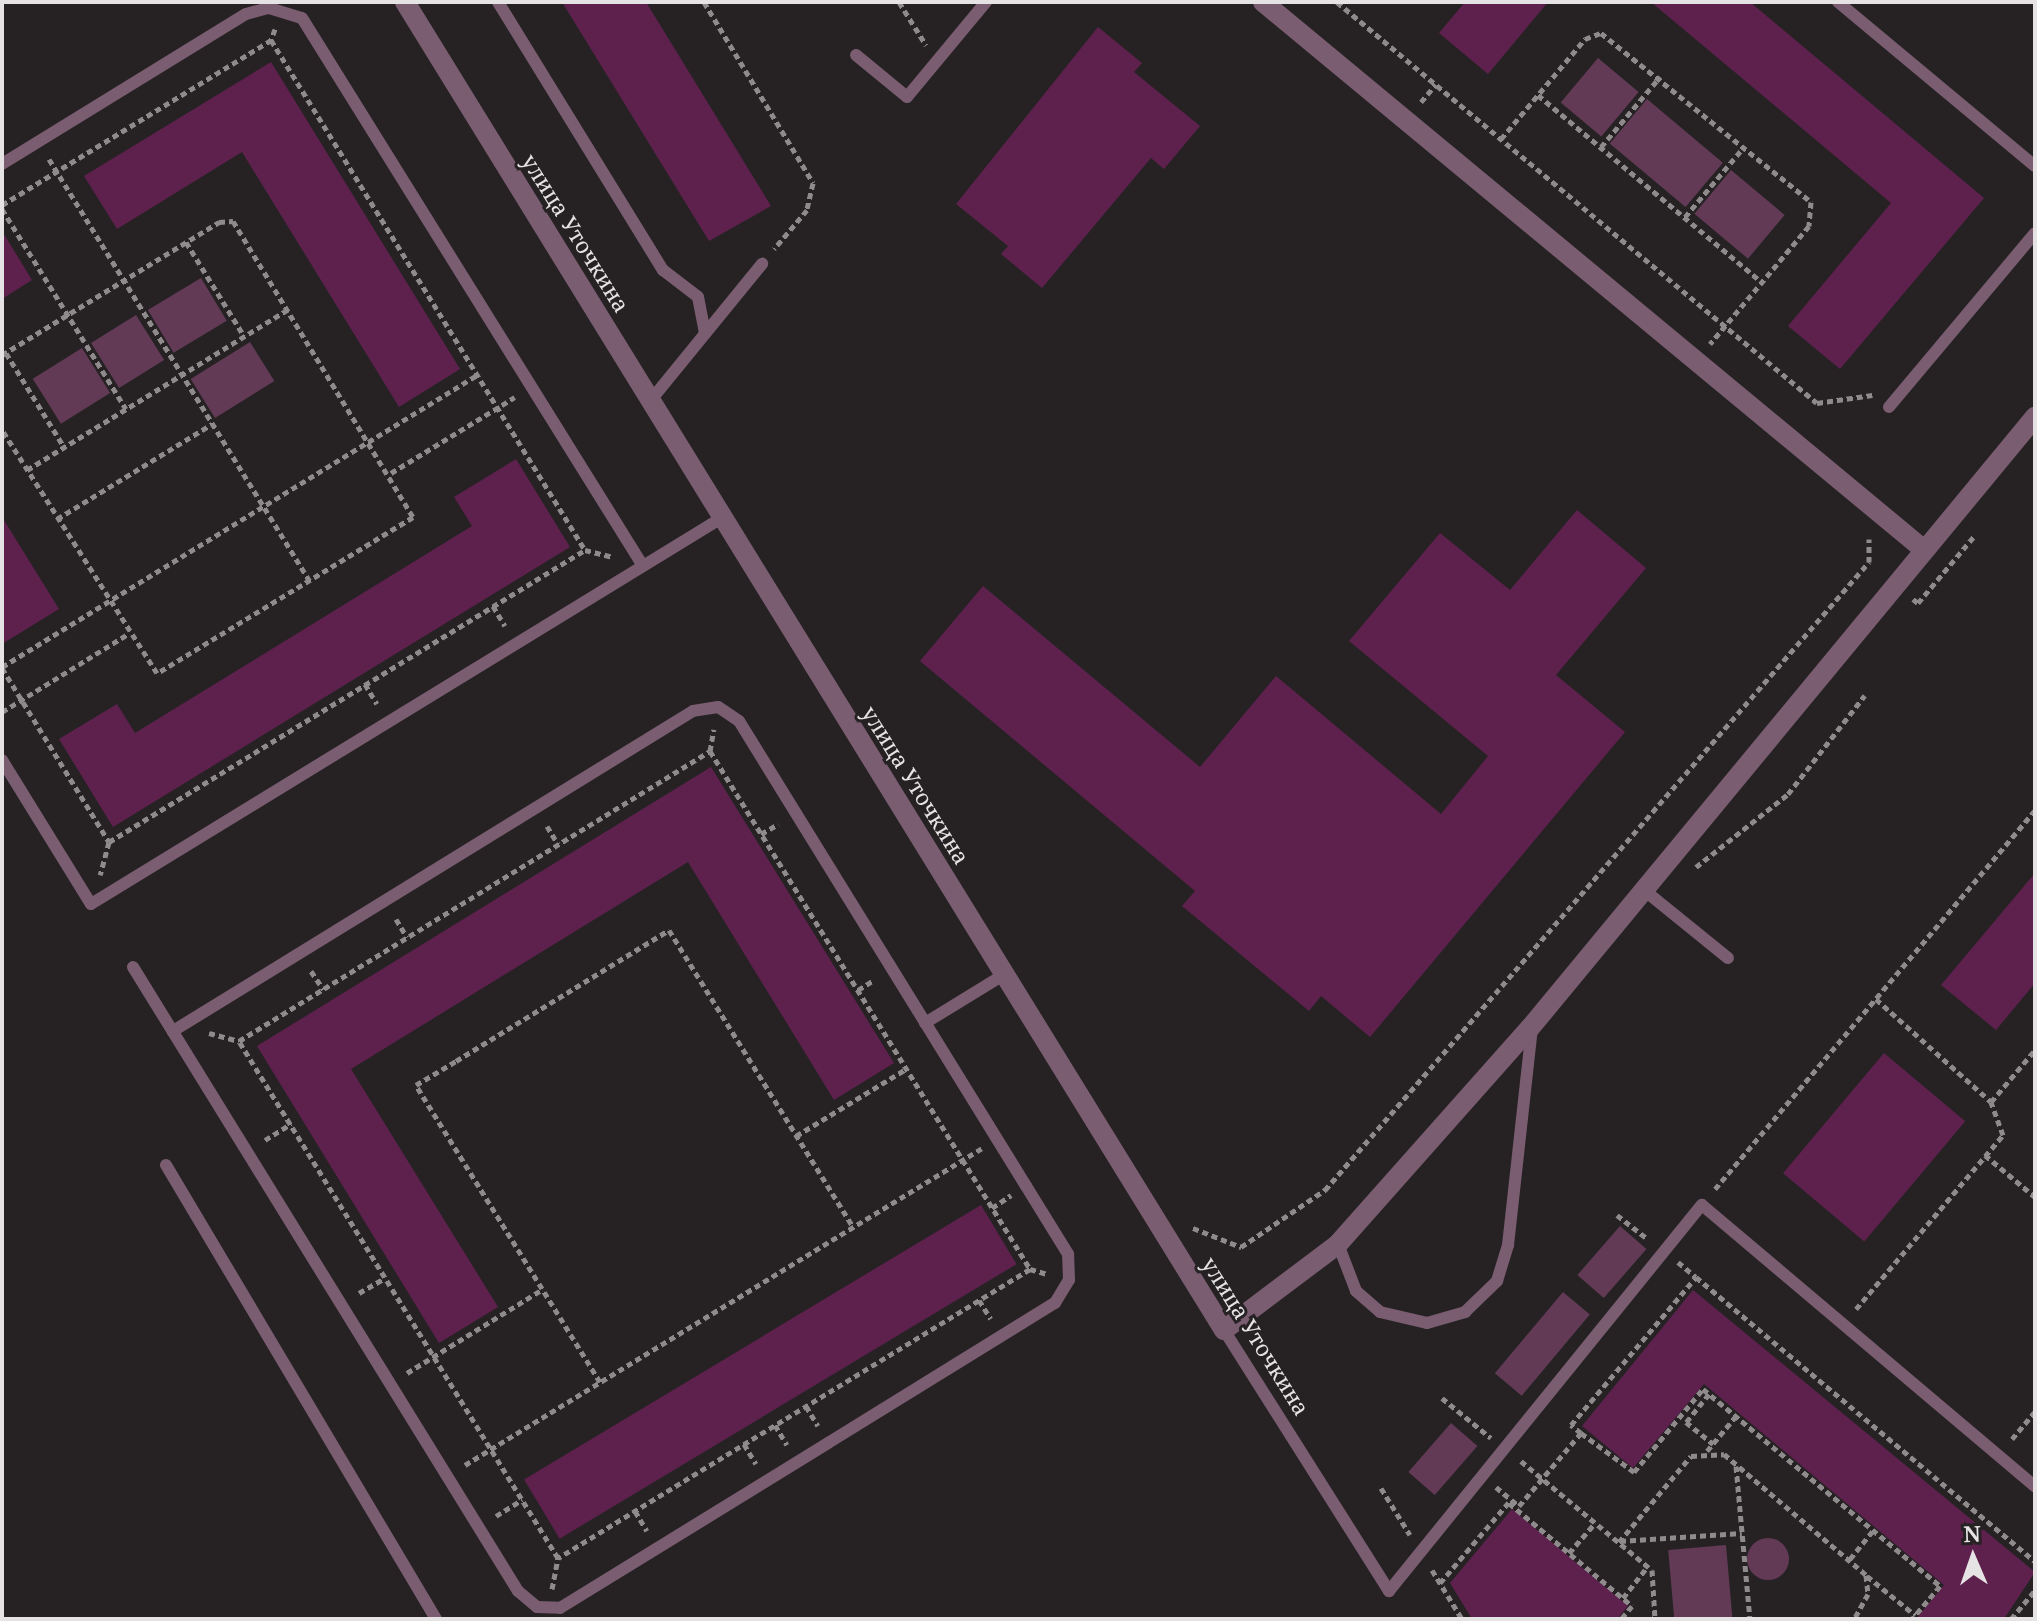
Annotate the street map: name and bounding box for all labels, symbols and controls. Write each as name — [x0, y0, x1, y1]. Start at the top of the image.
street label: улица Уточкина — [517, 149, 635, 317]
street label: улица Уточкина — [857, 701, 975, 869]
street label: улица Уточкина — [1197, 1252, 1315, 1420]
north arrow — [1933, 1517, 2013, 1597]
text: N — [1963, 1518, 1981, 1548]

